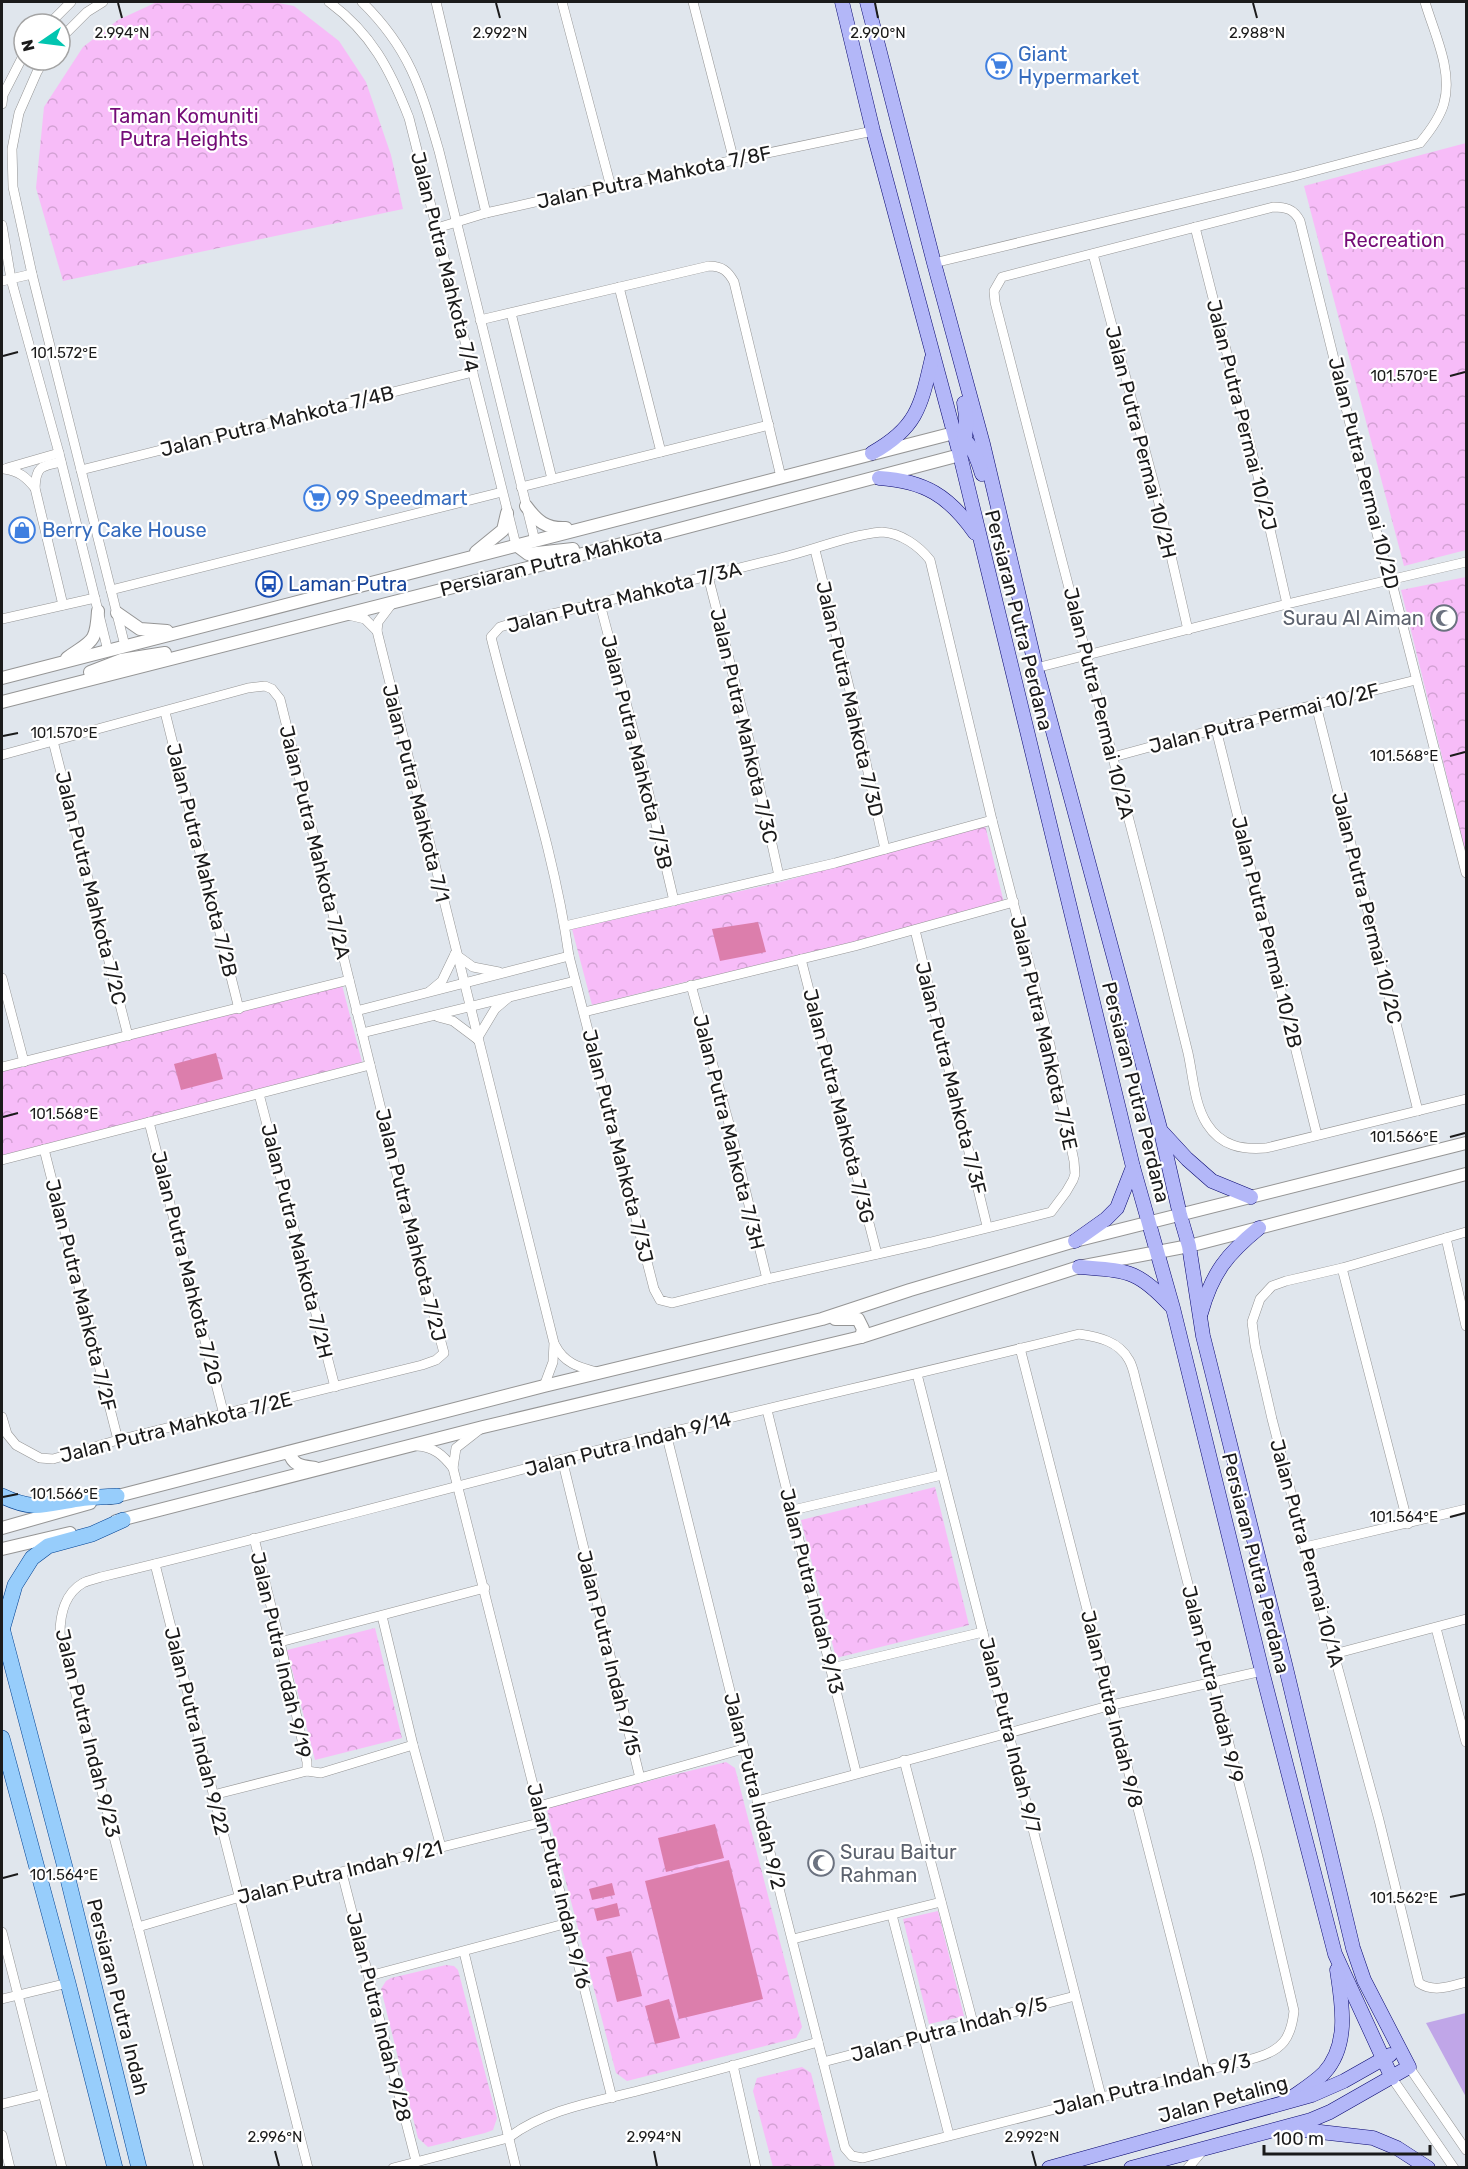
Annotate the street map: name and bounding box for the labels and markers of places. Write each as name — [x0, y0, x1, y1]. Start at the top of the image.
place label: Giant Hypermarket — [1018, 42, 1139, 89]
supermarket icon: Giant Hypermarket — [984, 51, 1014, 81]
supermarket icon: 99 Speedmart — [302, 483, 332, 513]
place label: 99 Speedmart — [336, 486, 468, 510]
shop icon: Berry Cake House — [7, 515, 37, 545]
place label: Berry Cake House — [42, 518, 207, 542]
bus stop icon: Laman Putra — [254, 569, 284, 599]
place label: Laman Putra — [288, 572, 407, 596]
mosque icon: Surau Al Aiman — [1429, 603, 1459, 633]
place label: Surau Al Aiman — [1283, 606, 1424, 630]
place label: Surau Baitur Rahman — [840, 1840, 957, 1887]
mosque icon: Surau Baitur Rahman — [806, 1848, 836, 1878]

